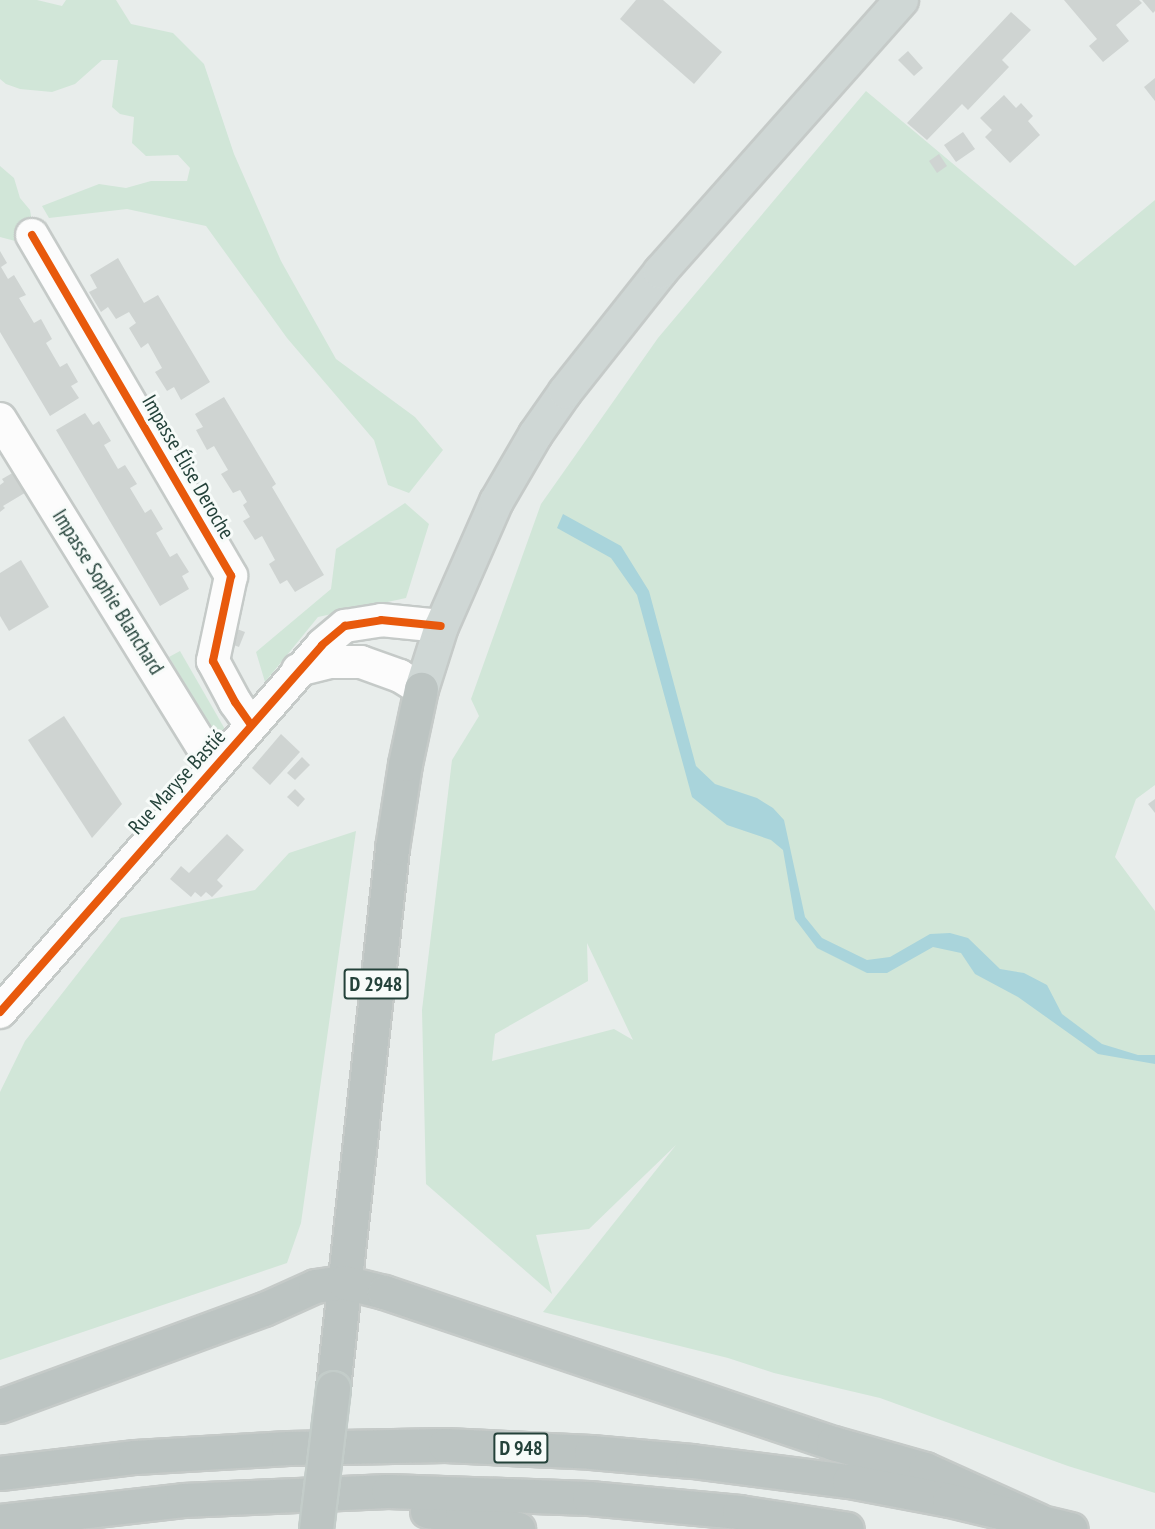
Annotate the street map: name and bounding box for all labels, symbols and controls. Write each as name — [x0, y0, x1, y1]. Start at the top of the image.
street label: Impasse Élise Deroche — [137, 391, 239, 543]
street label: Impasse Sophie Blanchard — [47, 505, 169, 679]
street label: Rue Maryse Bastié — [123, 724, 231, 840]
road number: D 2948 — [343, 967, 409, 1001]
road number: D 948 — [492, 1431, 550, 1465]

